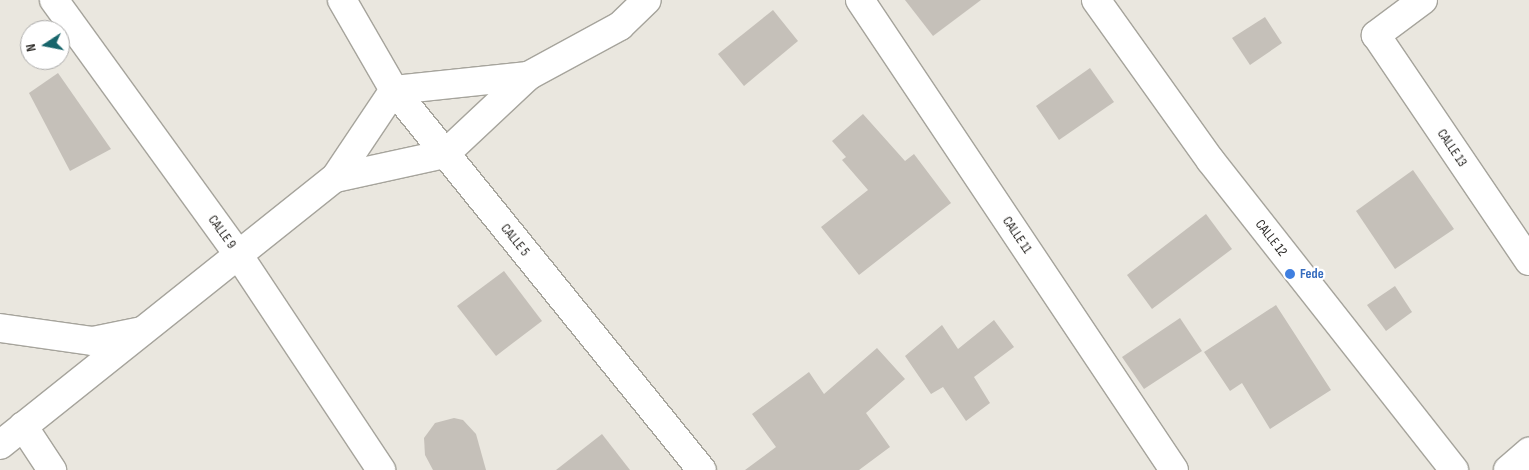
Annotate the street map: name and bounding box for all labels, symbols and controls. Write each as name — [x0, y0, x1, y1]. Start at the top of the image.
north arrow — [20, 20, 70, 70]
text: N — [22, 42, 40, 53]
street label: CALLE 13 — [1433, 126, 1471, 170]
street label: CALLE 9 — [204, 212, 240, 252]
street label: CALLE 11 — [999, 213, 1035, 257]
street label: CALLE 12 — [1251, 216, 1291, 260]
street label: CALLE 5 — [497, 220, 533, 260]
place label: Fede — [1300, 266, 1324, 282]
marker: Fede — [1284, 268, 1296, 280]

